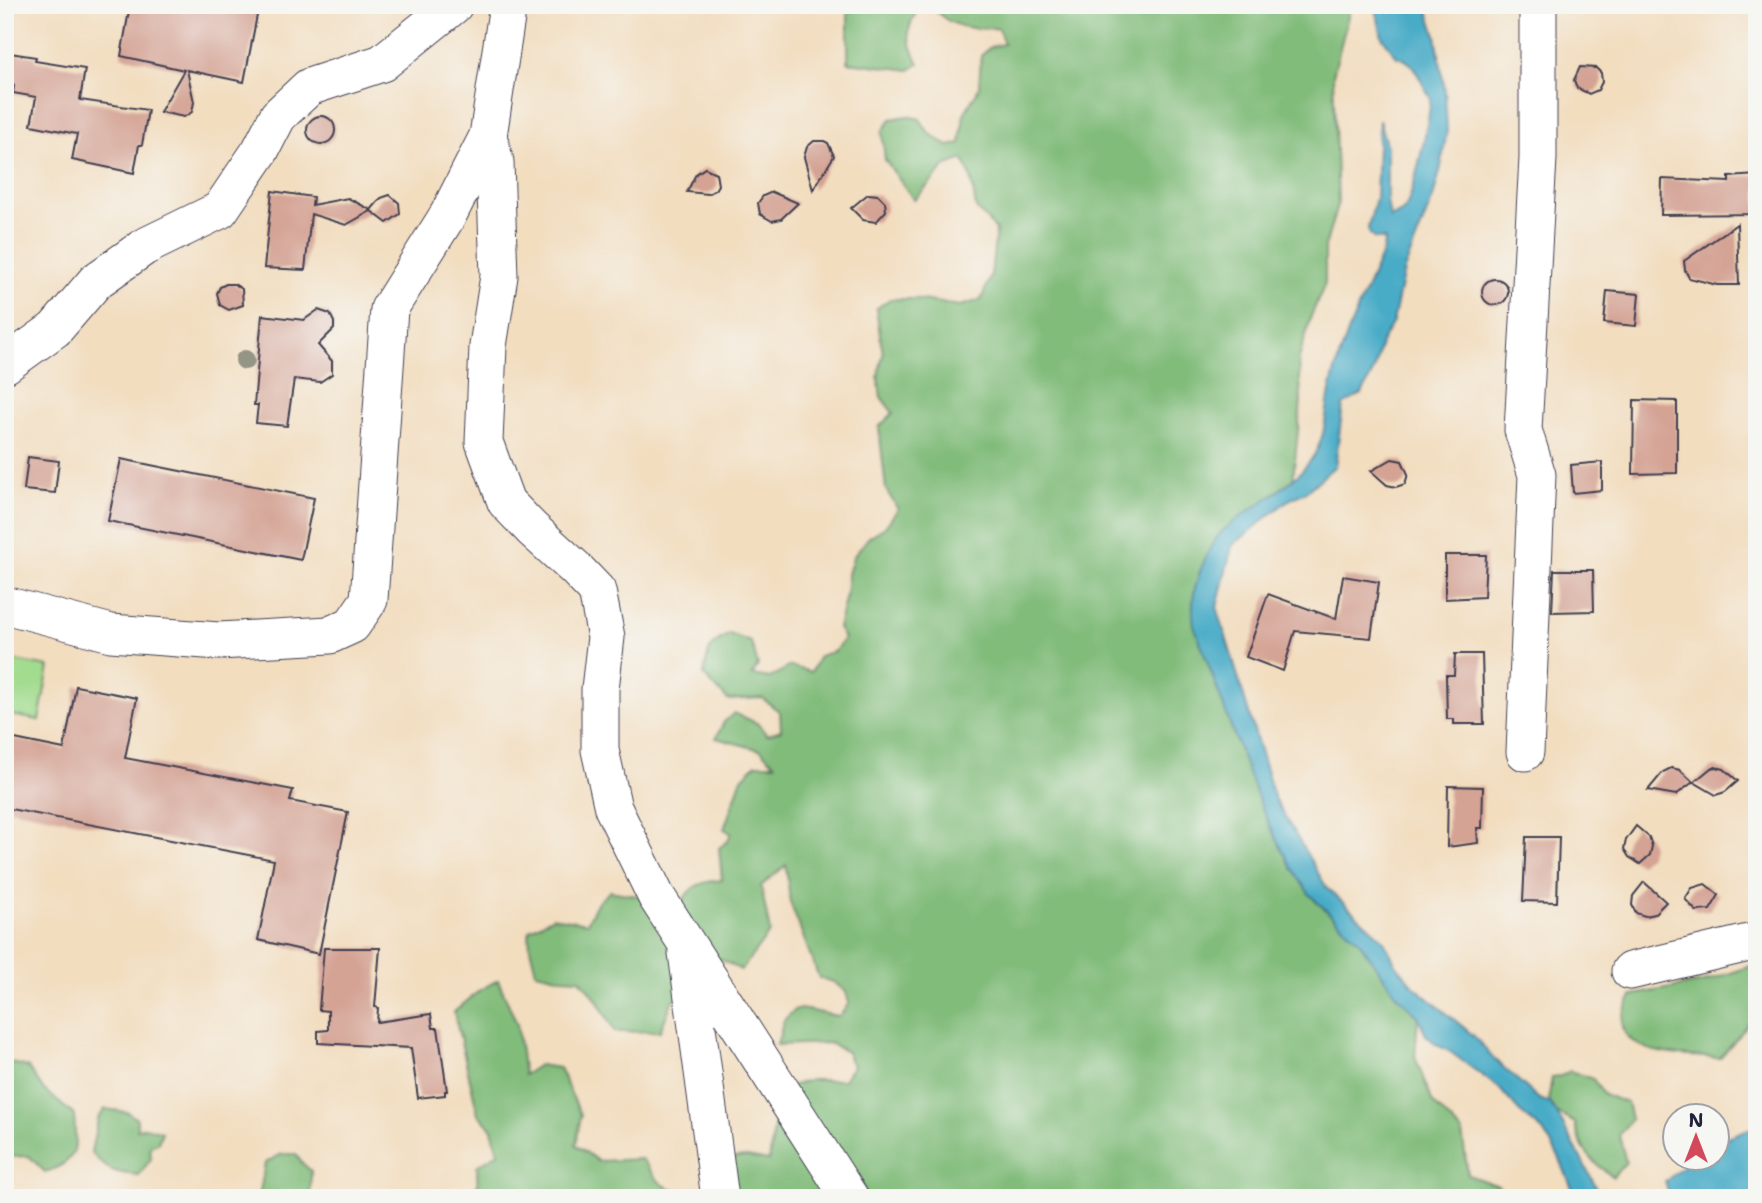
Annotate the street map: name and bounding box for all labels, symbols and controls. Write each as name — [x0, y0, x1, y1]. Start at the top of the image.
north arrow — [1660, 1102, 1730, 1172]
text: N — [1688, 1108, 1704, 1133]

